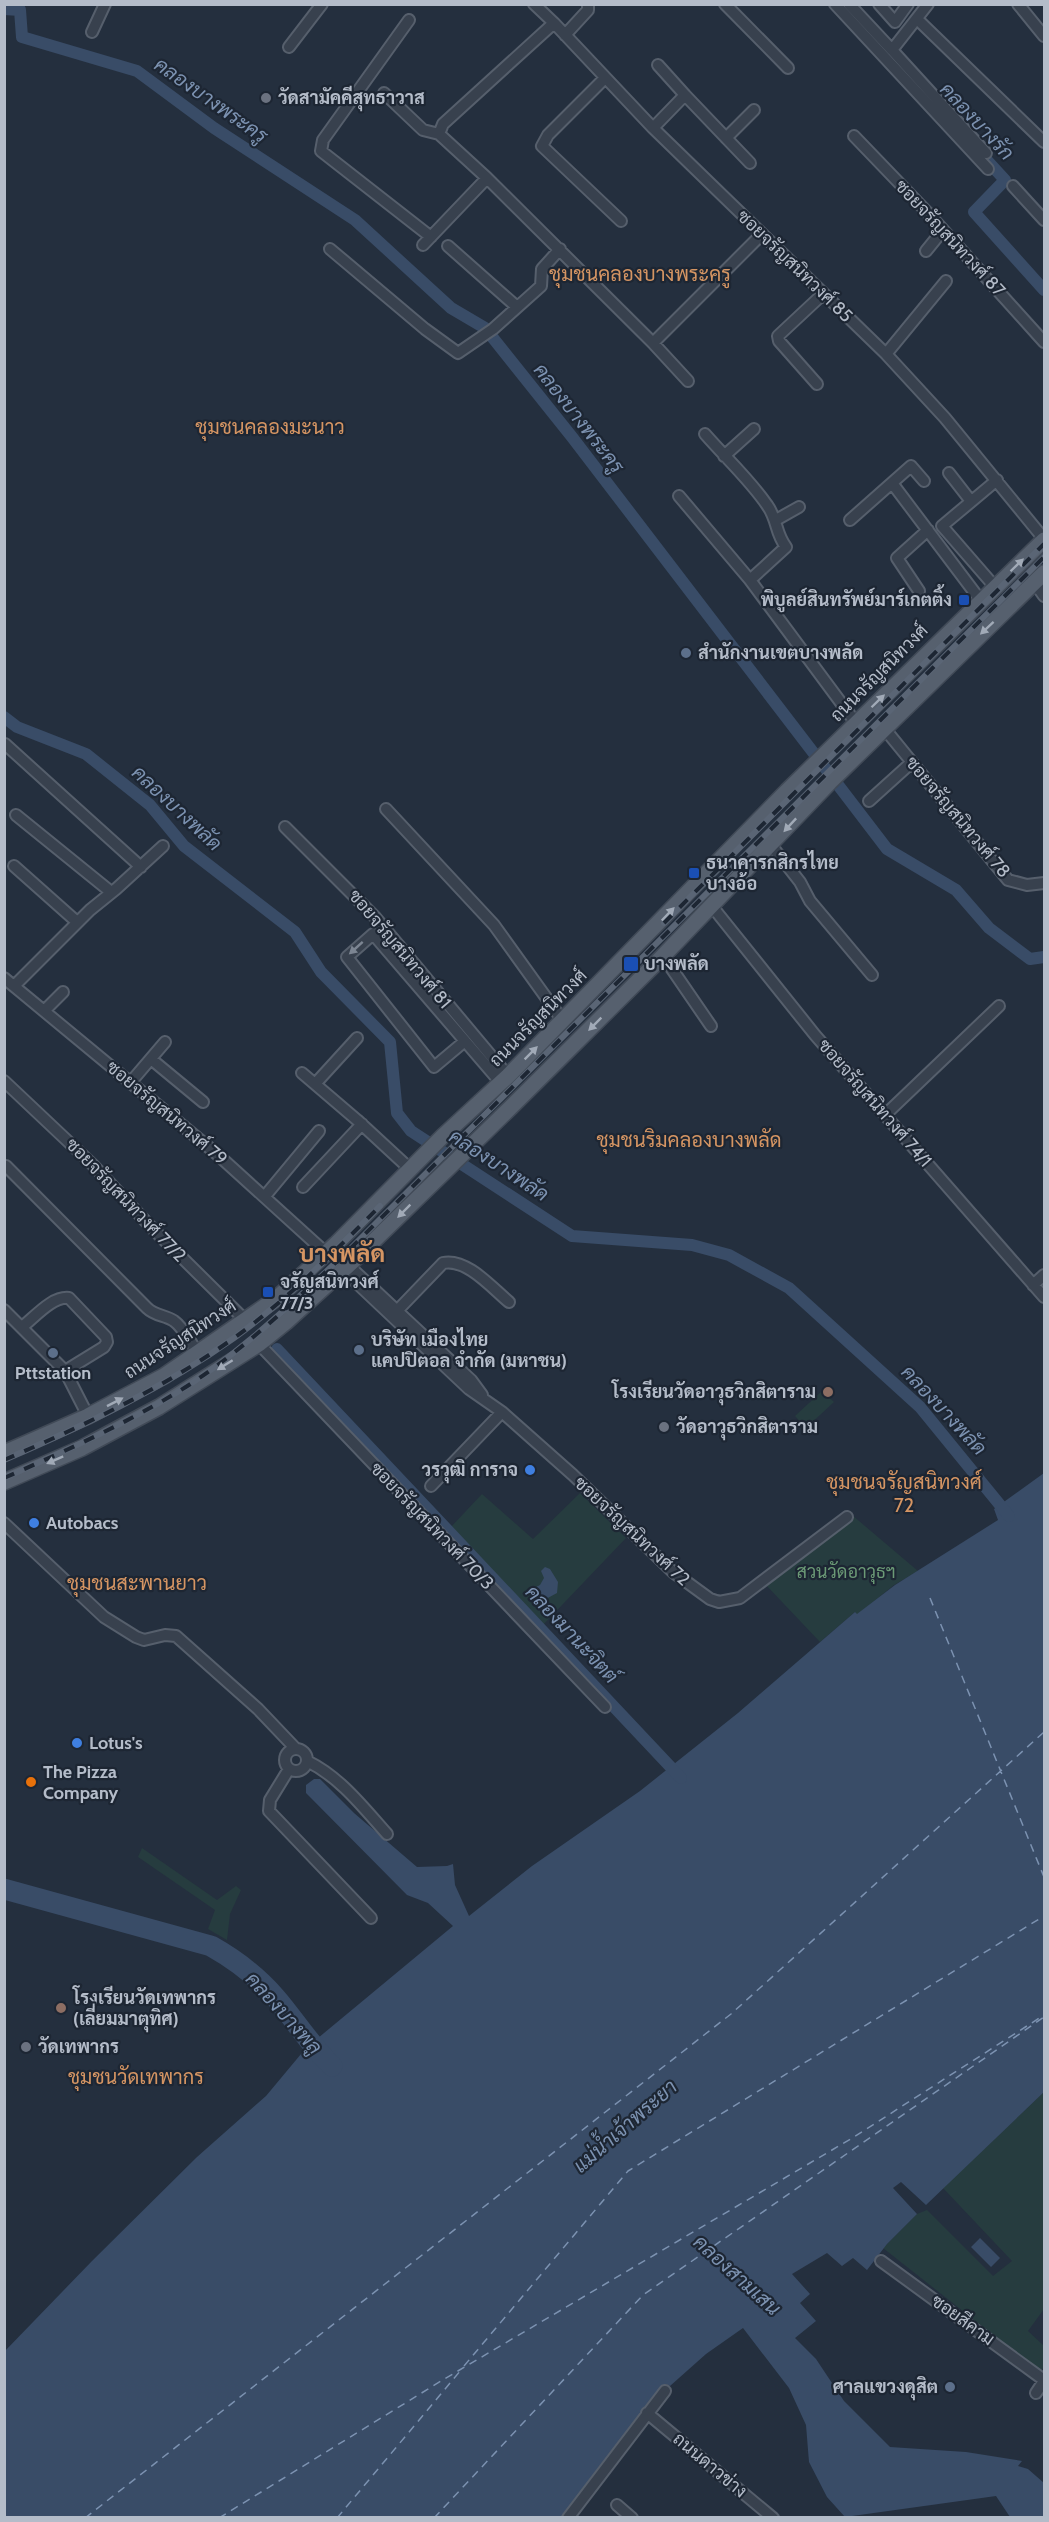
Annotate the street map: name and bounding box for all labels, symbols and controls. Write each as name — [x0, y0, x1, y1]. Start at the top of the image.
water label: คลองบางพระครู — [148, 52, 273, 151]
water label: คลองบางรัก — [935, 77, 1019, 165]
place label: วัดสามัคคีสุทธาวาส — [278, 85, 425, 112]
marker: วัดสามัคคีสุทธาวาส — [259, 91, 273, 105]
street label: ซอยจรัญสนิทวงศ์ 87 — [890, 174, 1011, 301]
street label: ซอยจรัญสนิทวงศ์ 85 — [733, 204, 859, 327]
district label: ชุมชนคลองบางพระครู — [549, 262, 731, 289]
water label: คลองบางพระครู — [526, 358, 630, 481]
district label: ชุมชนคลองมะนาว — [195, 415, 345, 441]
one-way arrow — [1010, 558, 1025, 572]
place label: พิบูลย์สินทรัพย์มาร์เกตติ้ง — [761, 584, 952, 613]
marker: พิบูลย์สินทรัพย์มาร์เกตติ้ง — [957, 593, 971, 607]
street label: ถนนจรัญสนิทวงศ์ — [824, 618, 932, 726]
one-way arrow — [980, 621, 995, 634]
place label: สำนักงานเขตบางพลัด — [698, 641, 863, 664]
marker: สำนักงานเขตบางพลัด — [679, 646, 693, 660]
one-way arrow — [871, 694, 886, 708]
street label: ซอยจรัญสนิทวงศ์ 78 — [901, 751, 1017, 882]
water label: คลองบางพลัด — [127, 760, 227, 856]
one-way arrow — [783, 817, 797, 832]
place label: ธนาคารกสิกรไทย บางอ้อ — [706, 850, 839, 895]
marker: ธนาคารกสิกรไทย บางอ้อ — [687, 866, 701, 880]
street label: ซอยจรัญสนิทวงศ์ 81 — [344, 884, 458, 1013]
one-way arrow — [661, 906, 675, 921]
one-way arrow — [349, 941, 364, 954]
place label: บางพลัด — [644, 953, 709, 975]
marker: บางพลัด — [622, 955, 640, 973]
street label: ถนนจรัญสนิทวงศ์ — [483, 963, 591, 1071]
one-way arrow — [589, 1017, 603, 1031]
street label: ซอยจรัญสนิทวงศ์ 74/1 — [814, 1033, 938, 1171]
one-way arrow — [524, 1046, 538, 1060]
street label: ซอยจรัญสนิทวงศ์ 79 — [102, 1055, 233, 1170]
water label: คลองบางพลัด — [445, 1124, 553, 1206]
district label: ชุมชนริมคลองบางพลัด — [596, 1128, 782, 1154]
street label: ซอยจรัญสนิทวงศ์ 77/2 — [61, 1132, 192, 1267]
one-way arrow — [398, 1203, 412, 1217]
district label: บางพลัด — [299, 1239, 385, 1268]
place label: จรัญสนิทวงศ์ 77/3 — [280, 1269, 380, 1314]
marker: จรัญสนิทวงศ์ 77/3 — [261, 1285, 275, 1299]
street label: ถนนจรัญสนิทวงศ์ — [119, 1293, 240, 1383]
place label: บริษัท เมืองไทย แคปปิตอล จำกัด (มหาชน) — [371, 1327, 567, 1372]
marker: บริษัท เมืองไทย แคปปิตอล จำกัด (มหาชน) — [352, 1343, 366, 1357]
marker: Pttstation — [46, 1346, 60, 1360]
one-way arrow — [217, 1360, 233, 1371]
water label: คลองบางพลัด — [896, 1360, 992, 1460]
place label: Pttstation — [15, 1362, 91, 1384]
place label: โรงเรียนวัดอาวุธวิกสิตาราม — [611, 1379, 816, 1406]
marker: โรงเรียนวัดอาวุธวิกสิตาราม — [821, 1385, 835, 1399]
one-way arrow — [106, 1397, 123, 1407]
place label: วัดอาวุธวิกสิตาราม — [676, 1415, 818, 1441]
marker: วัดอาวุธวิกสิตาราม — [657, 1420, 671, 1434]
one-way arrow — [46, 1455, 63, 1464]
street label: ซอยจรัญสนิทวงศ์ 70/3 — [366, 1456, 500, 1594]
place label: วรวุฒิ การาจ — [422, 1458, 518, 1484]
marker: วรวุฒิ การาจ — [523, 1463, 537, 1477]
district label: ชุมชนจรัญสนิทวงศ์ 72 — [826, 1468, 982, 1517]
street label: ซอยจรัญสนิทวงศ์ 72 — [570, 1470, 696, 1590]
place label: Autobacs — [46, 1512, 119, 1534]
marker: Autobacs — [27, 1516, 41, 1530]
park label: สวนวัดอาวุธฯ — [796, 1561, 896, 1584]
district label: ชุมชนสะพานยาว — [67, 1571, 207, 1597]
water label: คลองมานะจิตต์ — [521, 1579, 627, 1690]
place label: Lotus's — [89, 1732, 143, 1754]
marker: Lotus's — [70, 1736, 84, 1750]
place label: The Pizza Company — [43, 1761, 119, 1804]
marker: The Pizza Company — [24, 1775, 38, 1789]
water label: คลองบางพลู — [239, 1967, 327, 2061]
place label: โรงเรียนวัดเทพากร (เลี่ยมมาตุทิศ) — [72, 1985, 216, 2033]
marker: โรงเรียนวัดเทพากร (เลี่ยมมาตุทิศ) — [54, 2001, 68, 2015]
place label: วัดเทพากร — [38, 2036, 119, 2058]
marker: วัดเทพากร — [19, 2040, 33, 2054]
district label: ชุมชนวัดเทพากร — [68, 2065, 204, 2091]
water label: แม่น้ำเจ้าพระยา — [564, 2070, 682, 2177]
water label: คลองสามเสน — [689, 2230, 786, 2320]
street label: ซอยสีคาม — [927, 2288, 1000, 2350]
place label: ศาลแขวงดุสิต — [833, 2375, 938, 2401]
marker: ศาลแขวงดุสิต — [943, 2380, 957, 2394]
street label: ถนนดาวข่าง — [669, 2427, 752, 2502]

